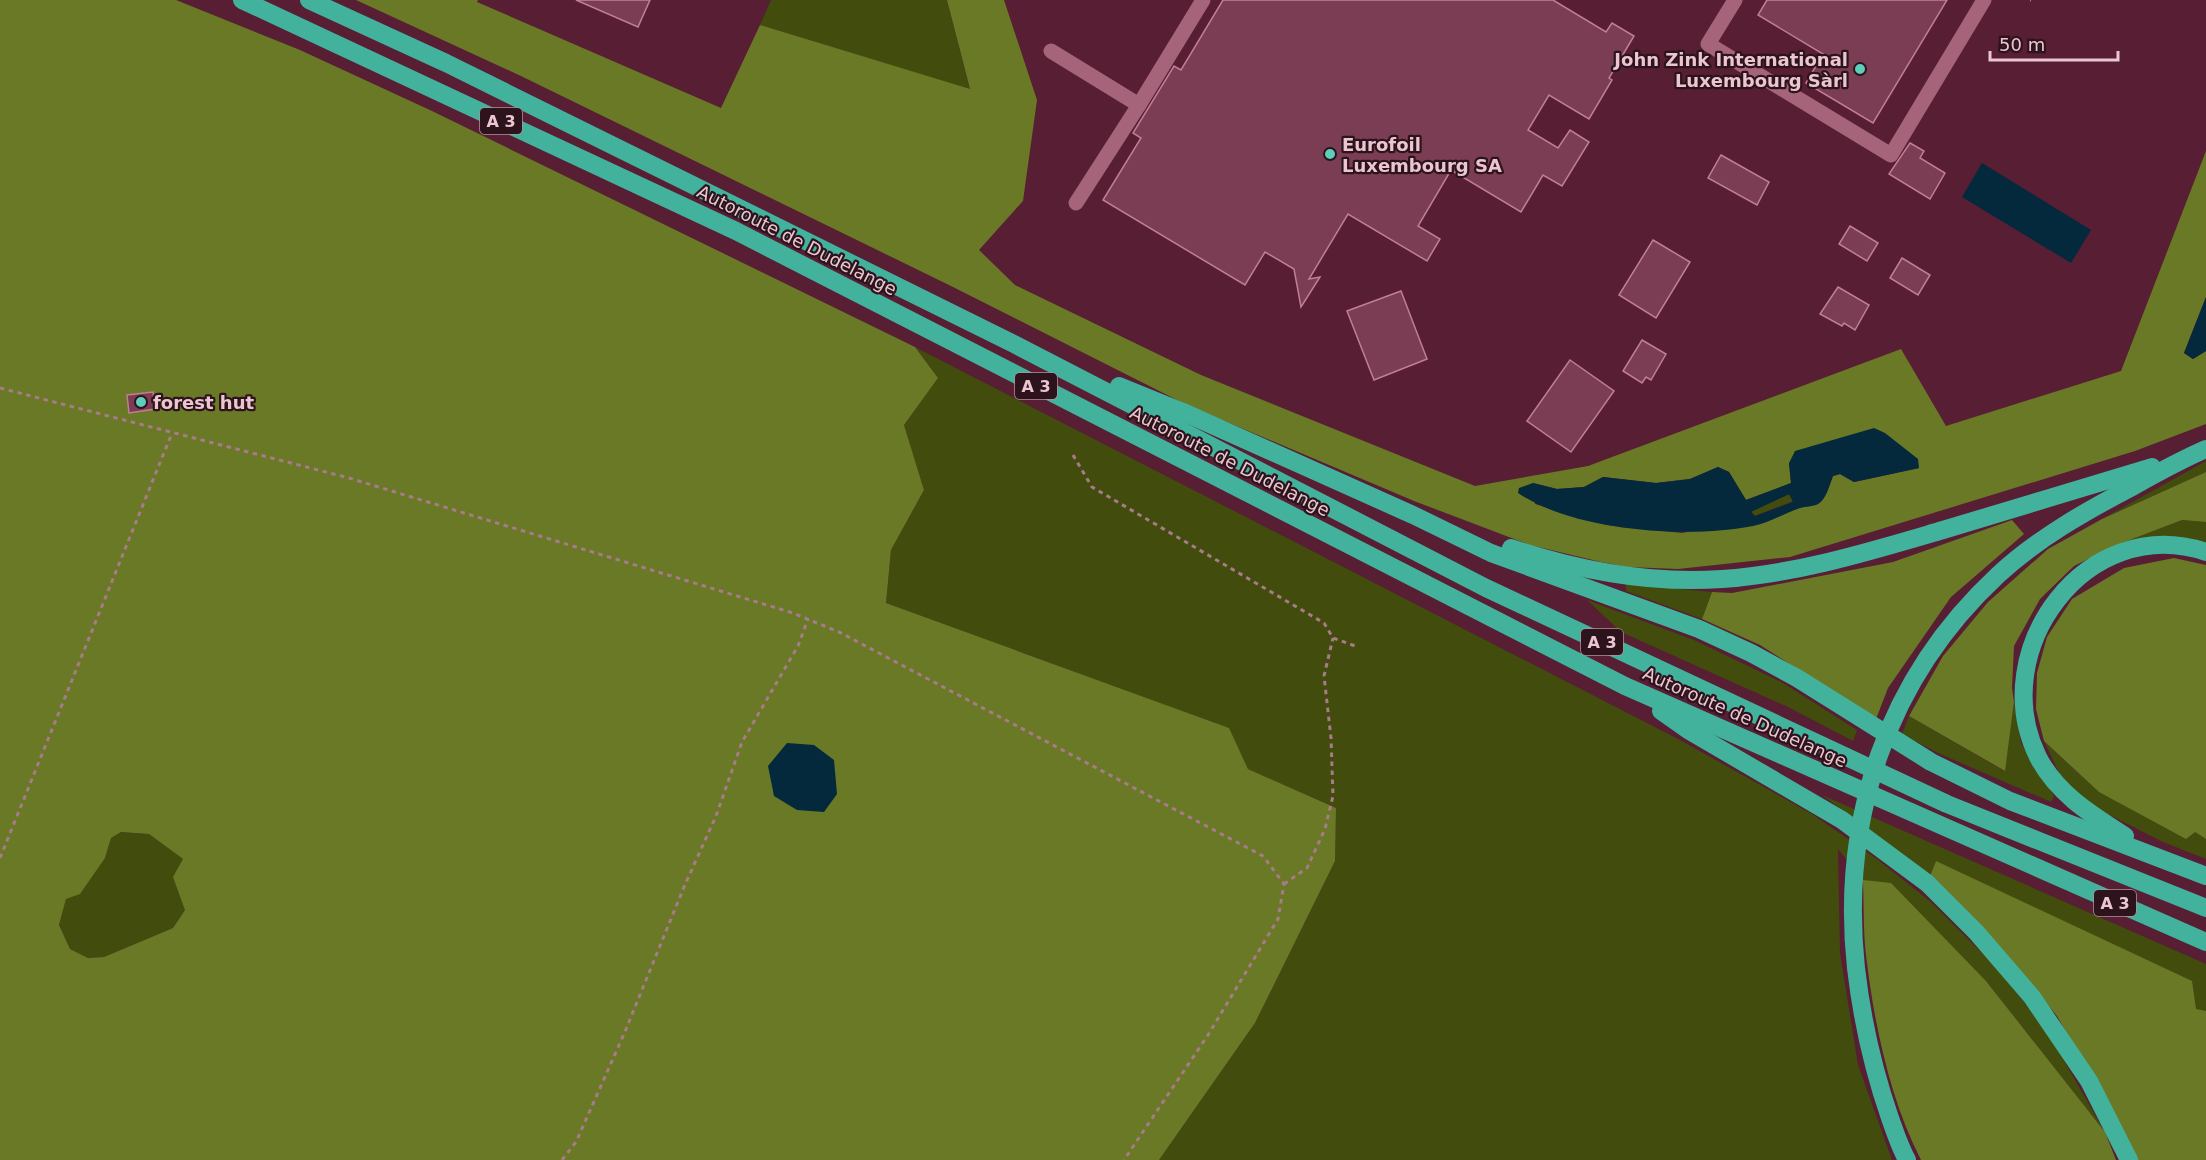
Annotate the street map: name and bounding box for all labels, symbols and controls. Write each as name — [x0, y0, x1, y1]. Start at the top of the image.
scale bar — [1990, 24, 2118, 62]
text: 50 m — [1999, 34, 2045, 55]
place label: John Zink International Luxembourg Sàrl — [1612, 49, 1848, 91]
marker: John Zink International Luxembourg Sàrl — [1853, 62, 1867, 76]
road number: A 3 — [480, 108, 522, 134]
place label: Eurofoil Luxembourg SA — [1342, 134, 1502, 176]
marker: Eurofoil Luxembourg SA — [1323, 147, 1337, 161]
street label: Autoroute de Dudelange — [694, 180, 900, 300]
road number: A 3 — [1015, 373, 1057, 399]
place label: forest hut — [153, 392, 254, 413]
marker: forest hut — [134, 395, 148, 409]
street label: Autoroute de Dudelange — [1127, 401, 1333, 521]
road number: A 3 — [1581, 629, 1623, 655]
street label: Autoroute de Dudelange — [1640, 662, 1850, 772]
road number: A 3 — [2094, 890, 2136, 916]

